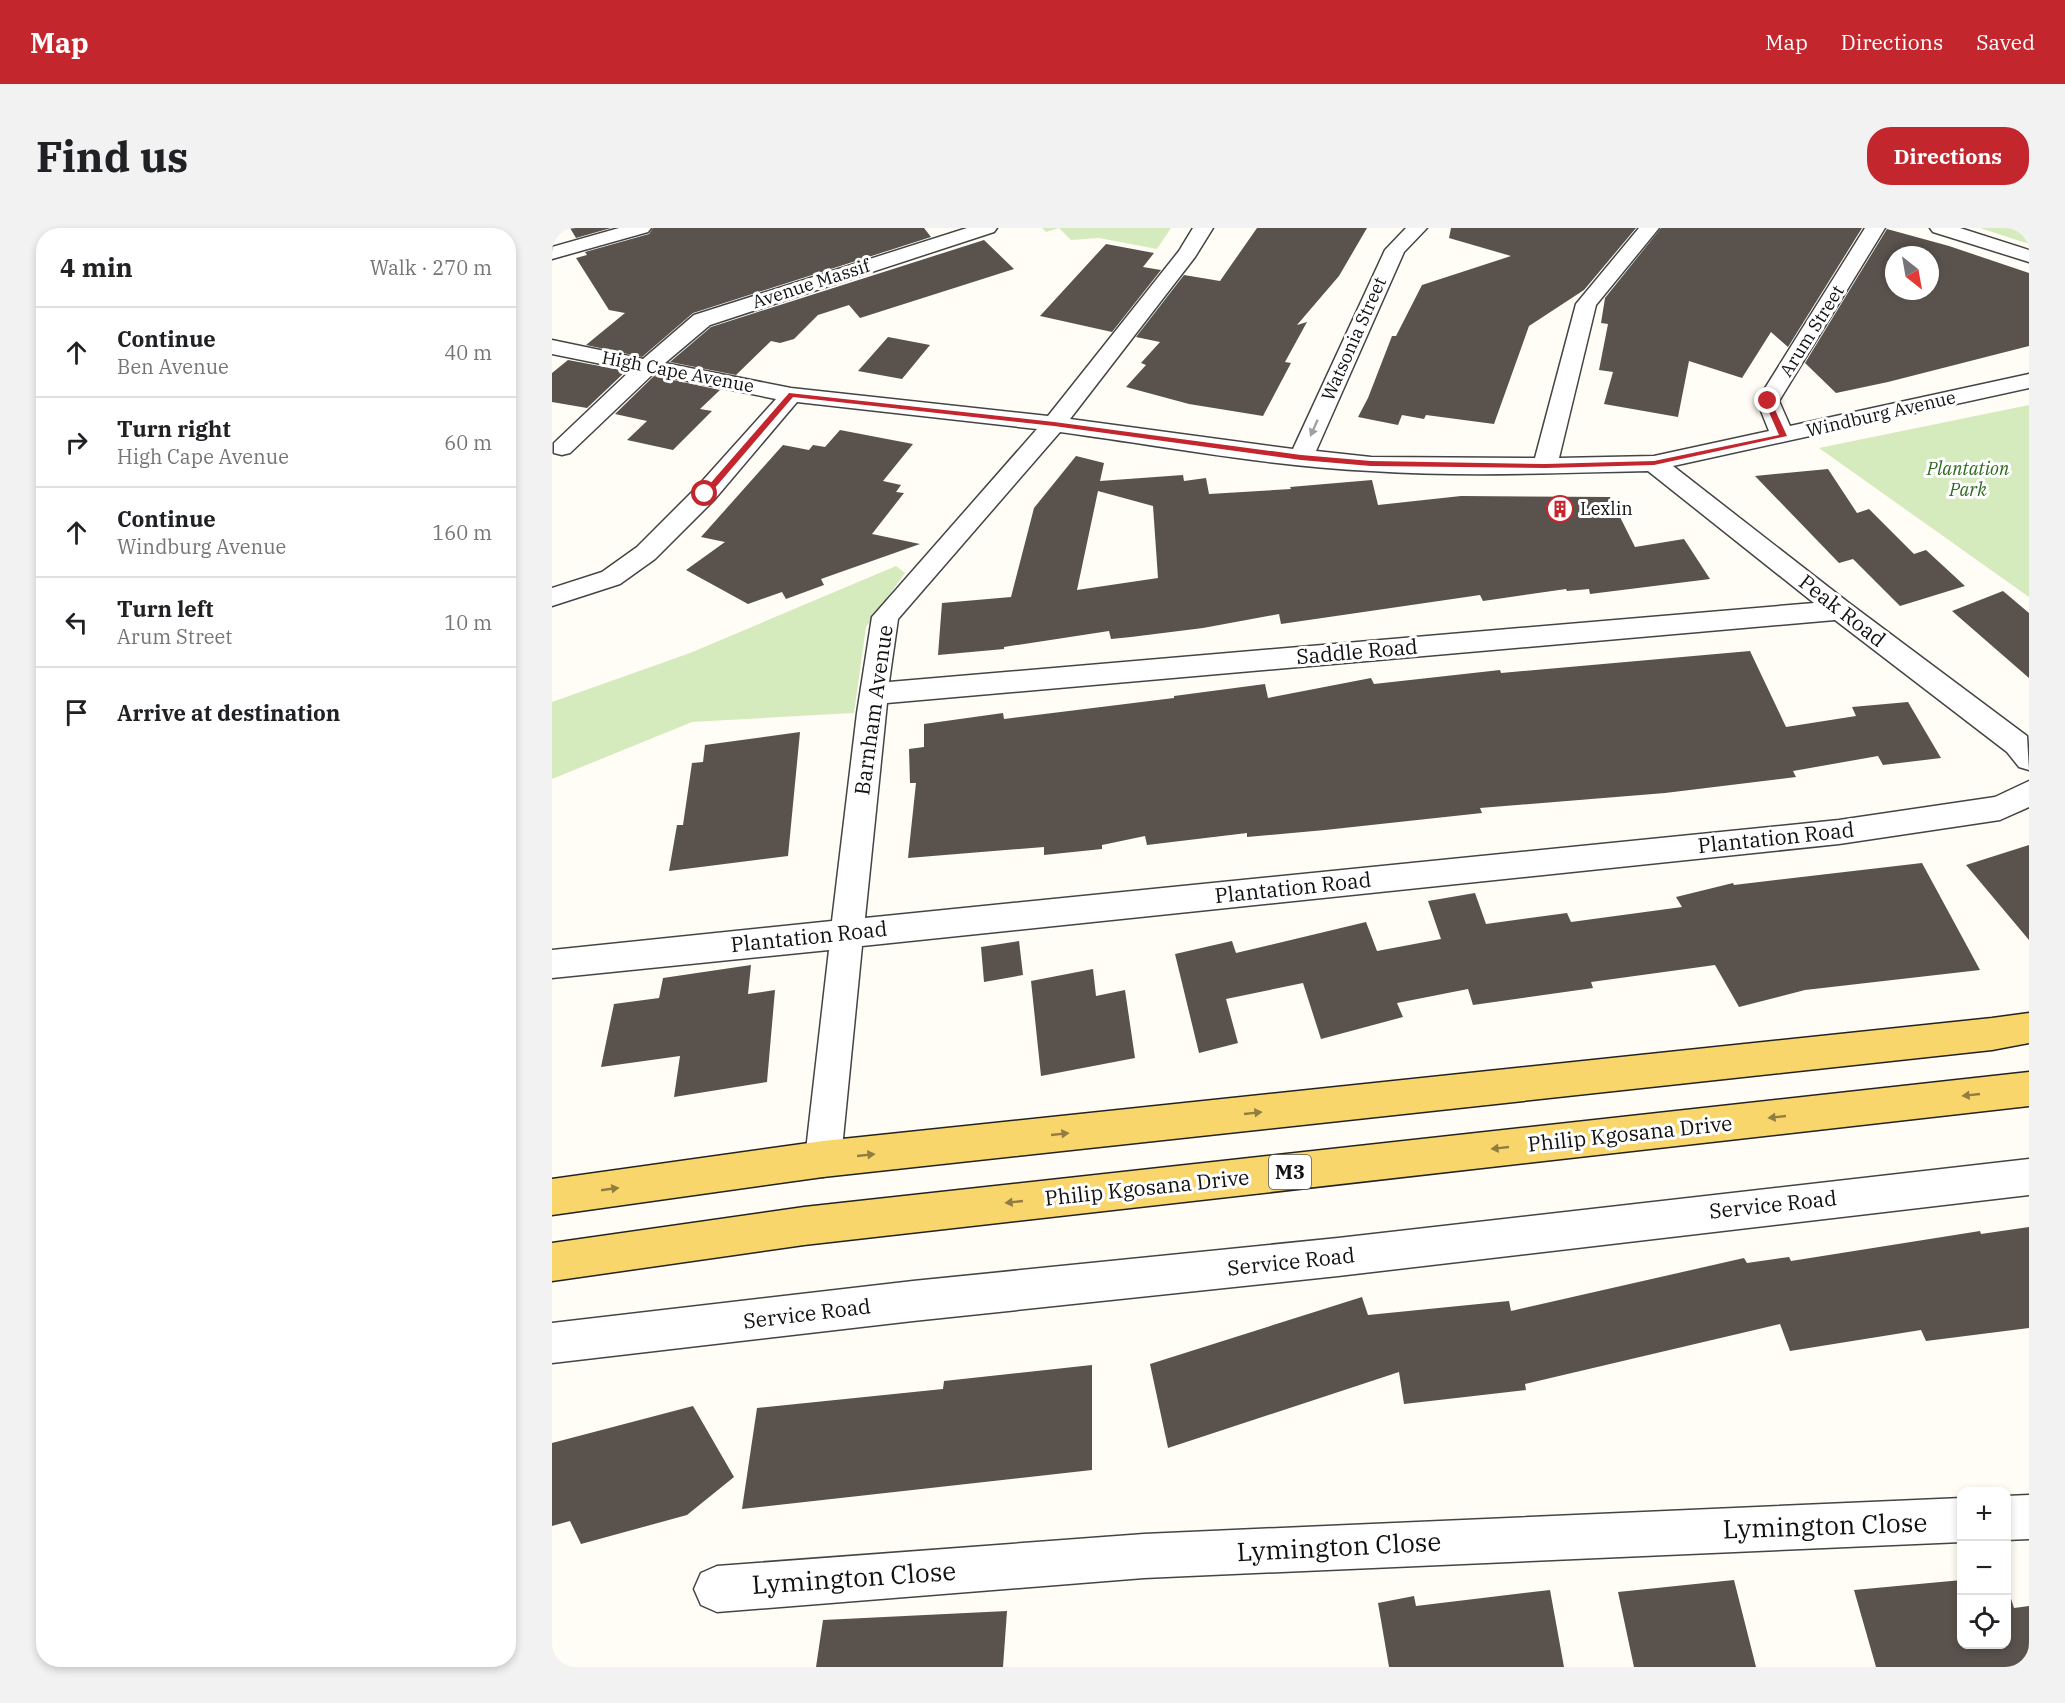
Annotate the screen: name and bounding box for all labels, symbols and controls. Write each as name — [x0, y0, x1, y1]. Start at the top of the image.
text: Map — [30, 24, 89, 61]
text: Map — [1765, 28, 1808, 56]
text: Directions — [1841, 28, 1943, 56]
text: Saved — [1976, 28, 2035, 56]
button: Directions — [1867, 127, 2029, 185]
text: Find us — [36, 129, 188, 184]
north arrow — [1885, 246, 1939, 300]
text: 4 min — [60, 250, 133, 284]
street label: Avenue Massif — [749, 253, 874, 313]
text: Walk · 270 m — [370, 254, 492, 281]
street label: Watsonia Street — [1316, 273, 1391, 404]
street label: Arum Street — [1774, 281, 1849, 381]
text: Continue — [117, 324, 216, 353]
icon: ahead — [60, 336, 93, 369]
text: 40 m — [444, 339, 492, 366]
street label: High Cape Avenue — [600, 345, 756, 398]
text: Ben Avenue — [117, 353, 229, 380]
street label: Windburg Avenue — [1804, 385, 1958, 442]
route end — [1754, 387, 1780, 413]
text: Turn right — [117, 414, 231, 443]
one-way arrow — [1309, 419, 1319, 437]
icon: right — [60, 426, 93, 459]
text: 60 m — [444, 429, 492, 456]
text: High Cape Avenue — [117, 443, 289, 470]
park label: Plantation Park — [1926, 457, 2010, 501]
route start — [691, 480, 717, 506]
building icon: Lexlin — [1545, 494, 1575, 524]
place label: Lexlin — [1580, 497, 1633, 520]
text: Continue — [117, 504, 216, 533]
icon: ahead — [60, 516, 93, 549]
text: 160 m — [432, 519, 492, 546]
text: Windburg Avenue — [117, 533, 286, 560]
street label: Peak Road — [1793, 568, 1892, 653]
text: Turn left — [117, 594, 213, 623]
icon: left — [60, 606, 93, 639]
text: 10 m — [444, 609, 492, 636]
text: Arum Street — [117, 623, 232, 650]
street label: Barnham Avenue — [847, 623, 899, 797]
street label: Saddle Road — [1295, 632, 1419, 670]
icon: arrive — [60, 696, 93, 729]
text: Arrive at destination — [117, 698, 340, 727]
street label: Plantation Road — [1696, 815, 1856, 859]
street label: Plantation Road — [1213, 865, 1373, 909]
street label: Plantation Road — [729, 914, 889, 958]
one-way arrow — [1961, 1091, 1980, 1100]
one-way arrow — [1244, 1108, 1263, 1118]
street label: Philip Kgosana Drive — [1526, 1108, 1734, 1158]
one-way arrow — [1768, 1112, 1787, 1122]
one-way arrow — [1050, 1129, 1069, 1139]
one-way arrow — [1490, 1143, 1509, 1153]
one-way arrow — [856, 1150, 875, 1160]
road number: M3 — [1269, 1155, 1311, 1189]
street label: Philip Kgosana Drive — [1043, 1162, 1251, 1212]
street label: Service Road — [1708, 1183, 1838, 1225]
one-way arrow — [601, 1184, 620, 1193]
one-way arrow — [1004, 1198, 1023, 1207]
street label: Service Road — [1226, 1240, 1356, 1282]
street label: Service Road — [742, 1291, 872, 1335]
map controls — [1957, 1487, 2011, 1649]
button: + — [1957, 1487, 2011, 1541]
street label: Lymington Close — [1722, 1504, 1928, 1546]
street label: Lymington Close — [1236, 1524, 1442, 1568]
button: − — [1957, 1541, 2011, 1595]
street label: Lymington Close — [751, 1553, 957, 1601]
button: locate — [1957, 1595, 2011, 1649]

